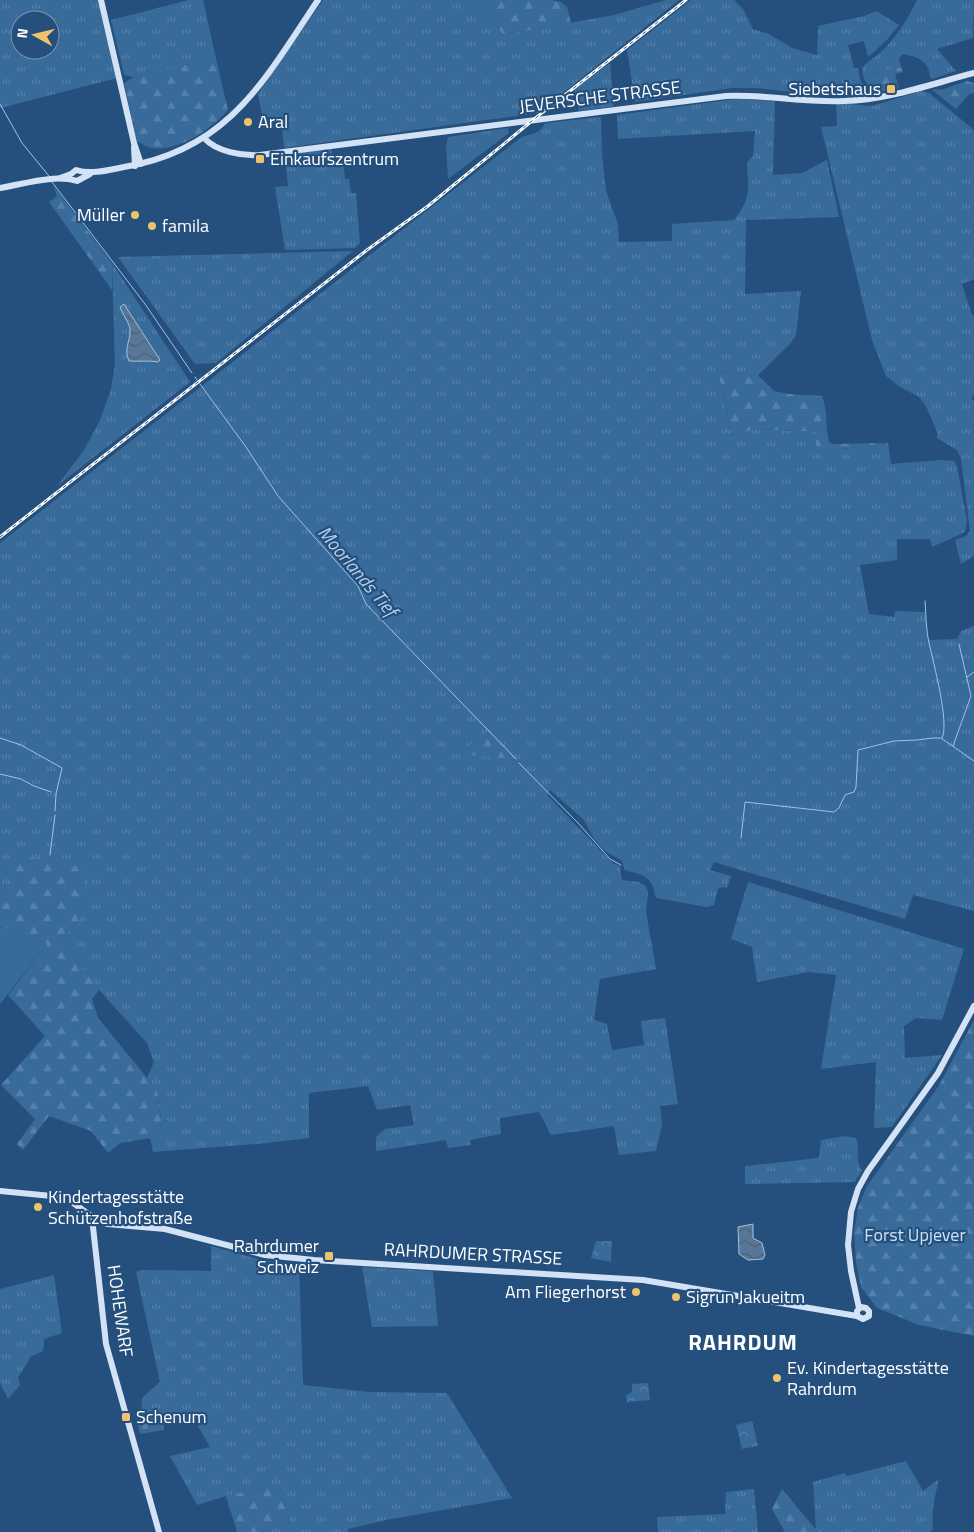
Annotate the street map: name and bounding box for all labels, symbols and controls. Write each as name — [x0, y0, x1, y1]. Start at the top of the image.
north arrow — [10, 10, 60, 60]
text: N — [11, 27, 33, 39]
street label: JEVERSCHE STRASSE — [518, 73, 682, 120]
place label: Siebetshaus — [788, 75, 881, 102]
marker: Siebetshaus — [885, 83, 897, 95]
place label: Aral — [258, 108, 288, 135]
marker: Aral — [242, 116, 254, 128]
place label: Einkaufszentrum — [270, 145, 399, 172]
marker: Einkaufszentrum — [254, 153, 266, 165]
place label: Müller — [77, 201, 125, 228]
marker: Müller — [129, 209, 141, 221]
place label: famila — [162, 212, 209, 239]
marker: famila — [146, 220, 158, 232]
water label: Moorlands Tief — [311, 519, 407, 625]
place label: Kindertagesstätte Schützenhofstraße — [48, 1183, 193, 1231]
marker: Kindertagesstätte Schützenhofstraße — [32, 1201, 44, 1213]
park label: Forst Upjever — [864, 1221, 966, 1248]
place label: Rahrdumer Schweiz — [234, 1232, 319, 1280]
street label: RAHRDUMER STRASSE — [383, 1235, 563, 1272]
marker: Rahrdumer Schweiz — [323, 1250, 335, 1262]
street label: HOHEWARF — [101, 1263, 140, 1359]
place label: Am Fliegerhorst — [505, 1278, 627, 1305]
place label: Sigrun Jakueitm — [686, 1283, 805, 1310]
marker: Am Fliegerhorst — [630, 1286, 642, 1298]
marker: Sigrun Jakueitm — [670, 1291, 682, 1303]
district label: RAHRDUM — [688, 1325, 798, 1359]
place label: Ev. Kindertagesstätte Rahrdum — [787, 1354, 949, 1402]
marker: Ev. Kindertagesstätte Rahrdum — [771, 1372, 783, 1384]
place label: Schenum — [136, 1403, 207, 1430]
marker: Schenum — [120, 1411, 132, 1423]

